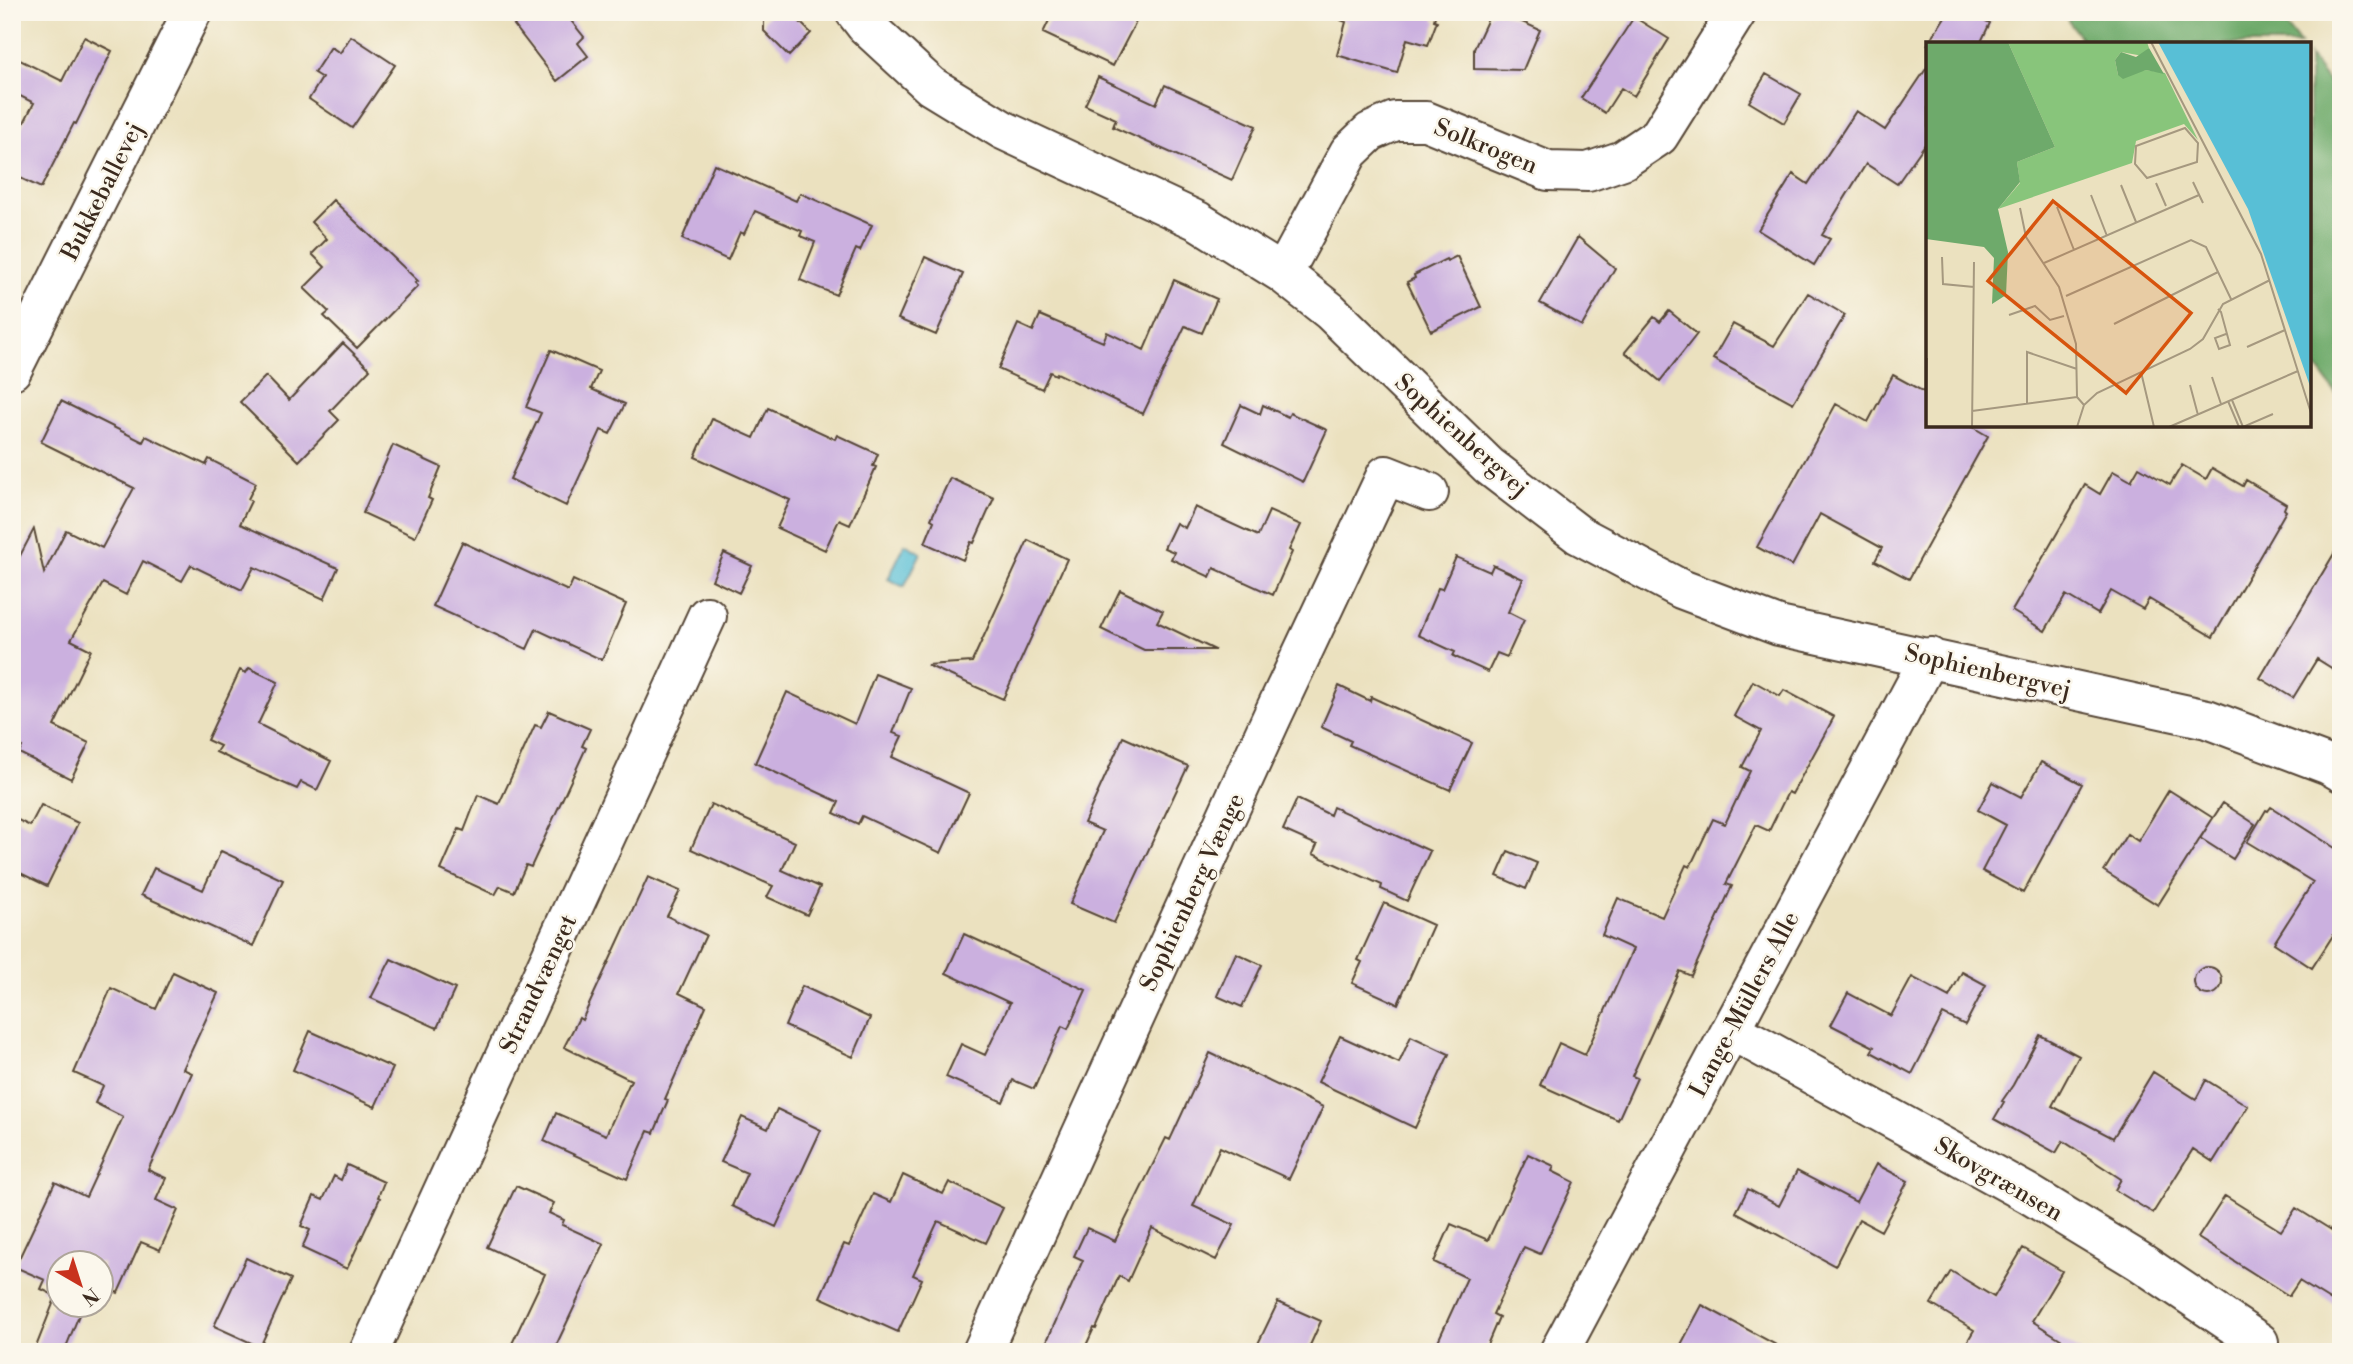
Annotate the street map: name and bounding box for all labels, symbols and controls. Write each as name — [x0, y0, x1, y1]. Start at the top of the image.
inset map — [1926, 42, 2311, 427]
street label: Solkrogen — [1429, 113, 1542, 181]
street label: Bukkeballevej — [55, 117, 151, 267]
street label: Sophienbergvej — [1388, 368, 1534, 504]
street label: Sophienbergvej — [1902, 638, 2074, 706]
street label: Sophienberg Vænge — [1134, 789, 1252, 996]
street label: Lange-Müllers Alle — [1683, 907, 1806, 1102]
street label: Strandvænget — [494, 910, 584, 1059]
street label: Skovgrænsen — [1929, 1131, 2068, 1229]
north arrow — [46, 1248, 116, 1318]
text: N — [77, 1282, 103, 1310]

